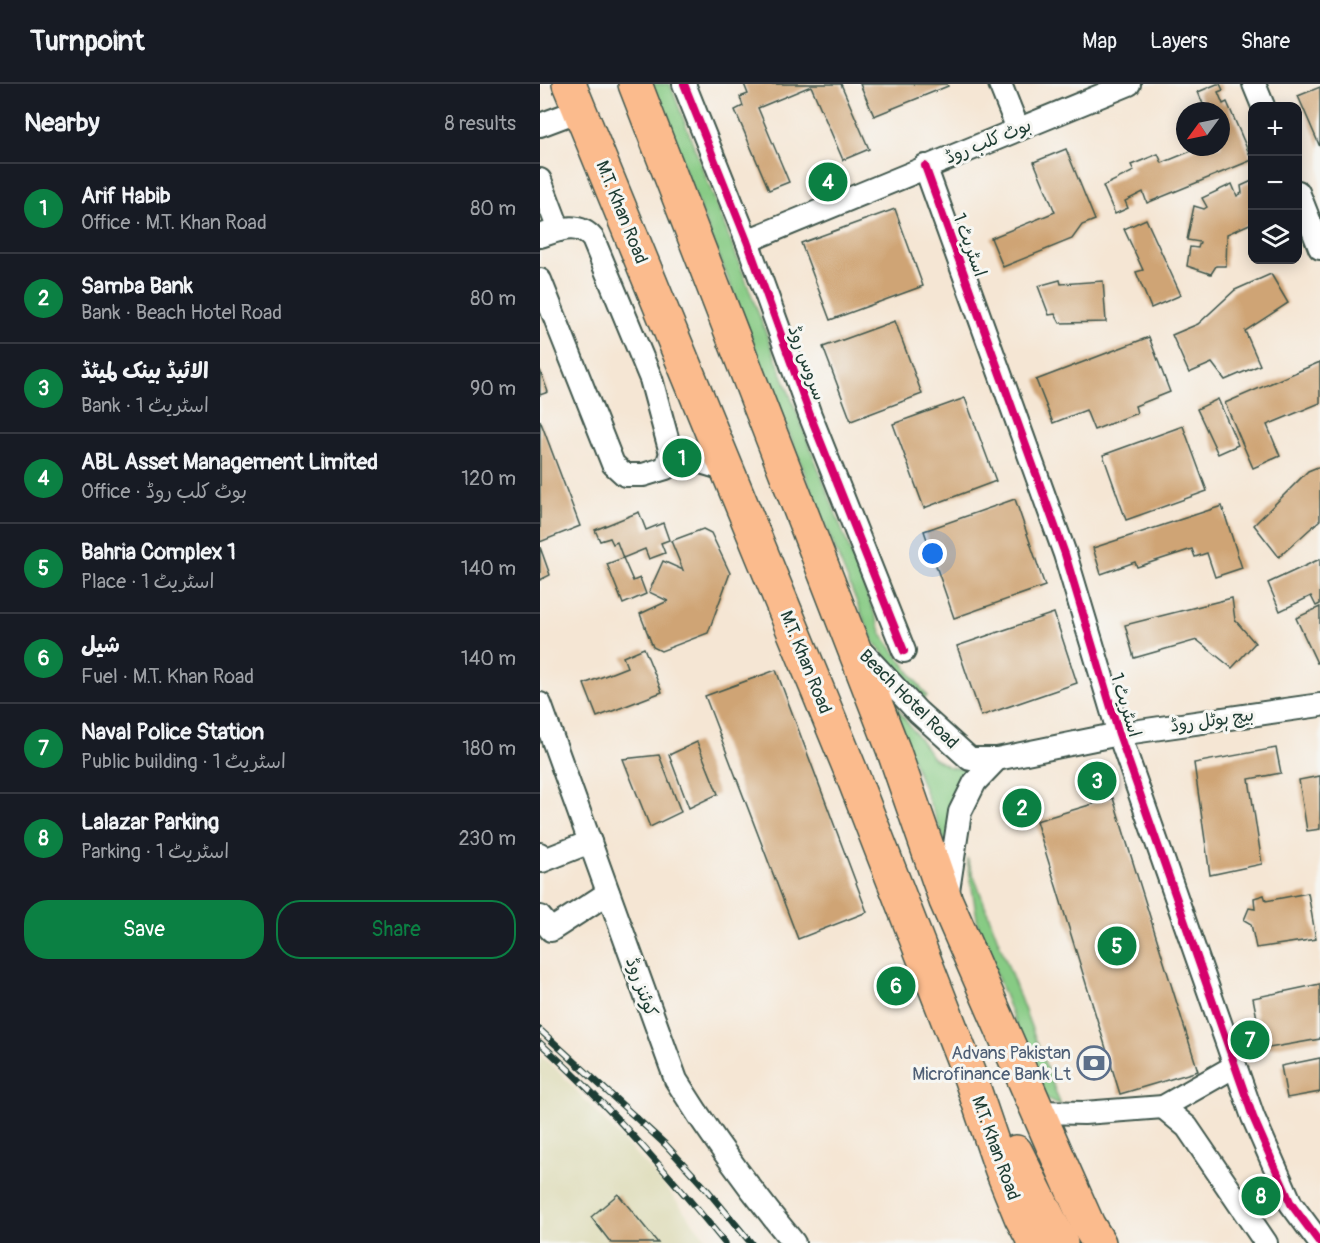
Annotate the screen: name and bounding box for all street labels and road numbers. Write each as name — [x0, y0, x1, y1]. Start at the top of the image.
street label: بوٹ کلب روڈ — [942, 114, 1035, 169]
street label: M.T. Khan Road — [590, 157, 653, 267]
street label: اسٹریٹ 1 — [947, 210, 992, 280]
street label: سروس روڈ — [782, 323, 831, 404]
street label: M.T. Khan Road — [774, 607, 837, 717]
street label: Beach Hotel Road — [854, 645, 963, 754]
street label: اسٹریٹ 1 — [1105, 670, 1146, 740]
street label: بیچ ہوٹل روڈ — [1169, 703, 1256, 739]
street label: کوئنز روڈ — [620, 954, 663, 1020]
street label: M.T. Khan Road — [966, 1093, 1025, 1203]

